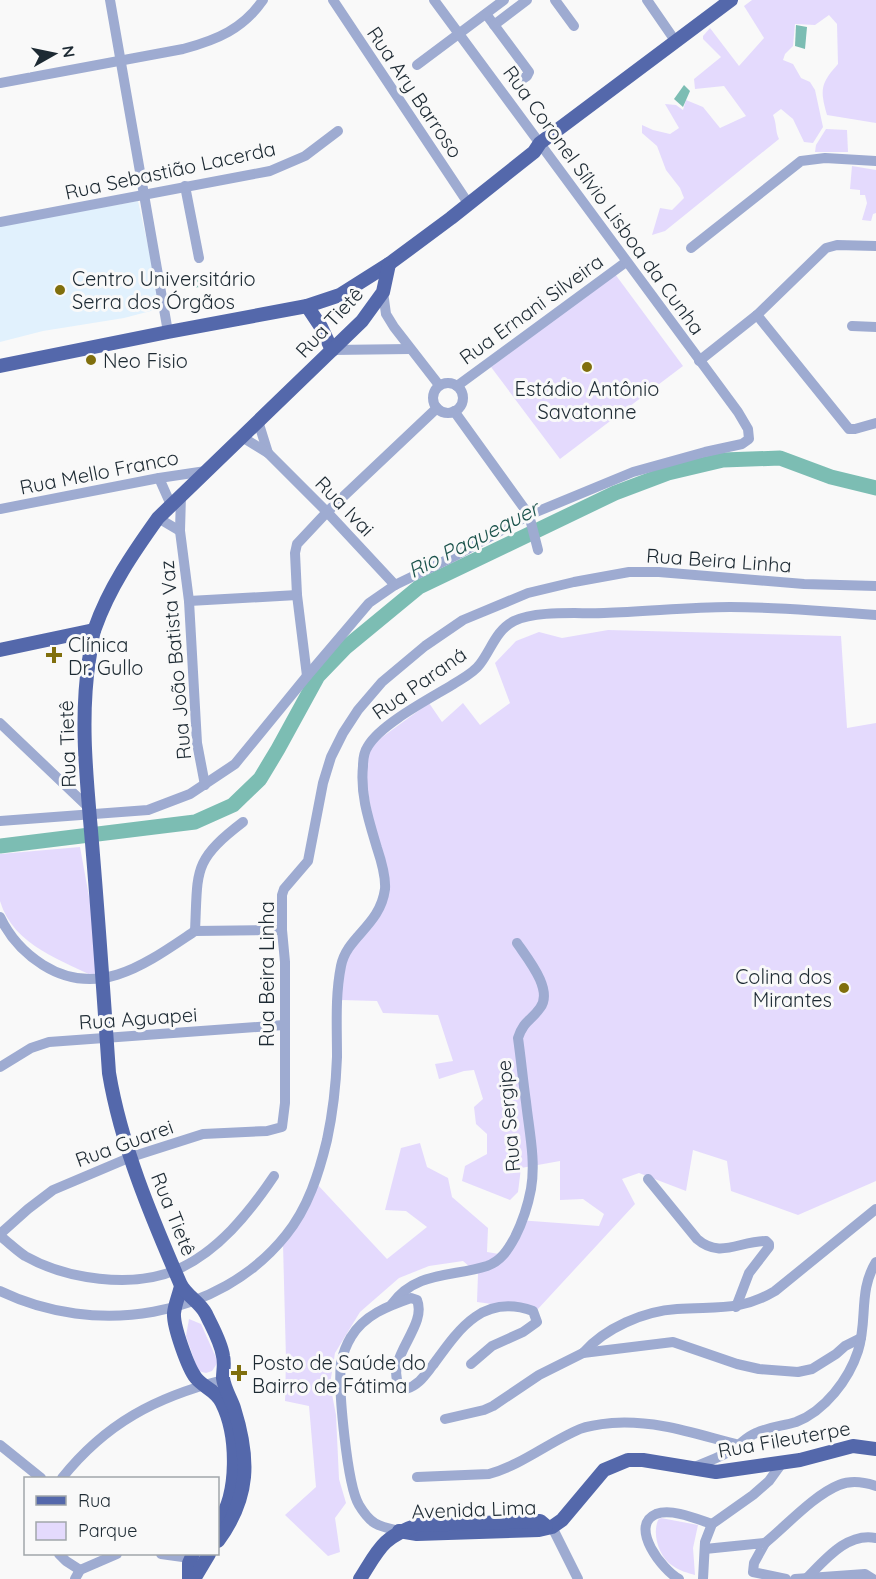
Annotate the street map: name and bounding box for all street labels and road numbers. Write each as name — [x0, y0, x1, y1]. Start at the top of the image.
street label: Rua Ary Barroso — [362, 21, 468, 163]
street label: Rua Coronel Sílvio Lisboa da Cunha — [498, 60, 710, 340]
street label: Rua Sebastião Lacerda — [62, 135, 278, 205]
street label: Rua Ernani Silveira — [454, 248, 608, 370]
street label: Rua Tietê — [290, 281, 368, 363]
street label: Rua Mello Franco — [17, 444, 181, 500]
street label: Rua Ivai — [310, 471, 380, 541]
street label: Rua Beira Linha — [645, 542, 793, 578]
street label: Rua João Batista Vaz — [154, 559, 196, 761]
street label: Rua Paraná — [367, 641, 471, 725]
street label: Rua Tietê — [53, 700, 81, 788]
street label: Rua Beira Linha — [254, 901, 279, 1047]
street label: Rua Aguapei — [78, 1001, 198, 1035]
street label: Rua Sergipe — [491, 1059, 525, 1173]
street label: Rua Guarei — [72, 1114, 176, 1172]
street label: Rua Tietê — [146, 1169, 202, 1259]
street label: Rua Fileuterpe — [716, 1415, 852, 1463]
street label: Avenida Lima — [411, 1494, 537, 1524]

